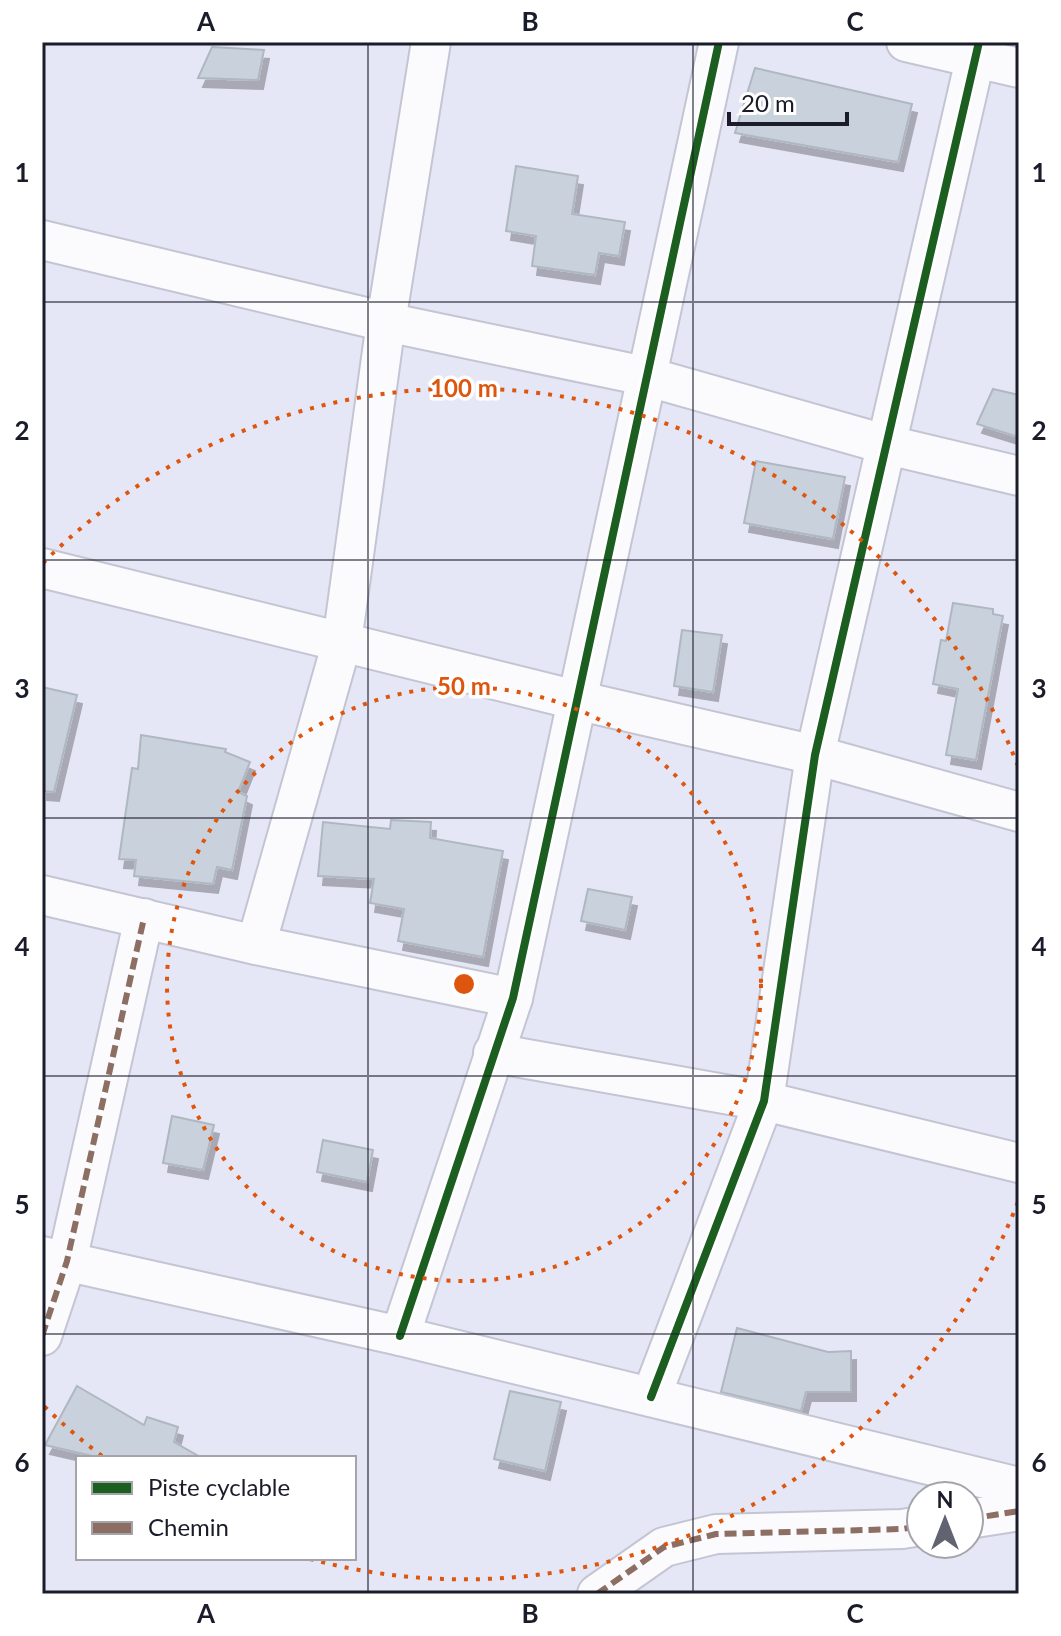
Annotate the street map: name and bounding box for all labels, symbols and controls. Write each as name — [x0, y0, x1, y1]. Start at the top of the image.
text: A — [196, 5, 216, 37]
text: B — [521, 5, 539, 37]
text: C — [846, 5, 864, 37]
scale bar — [729, 76, 847, 126]
text: 20 m — [741, 88, 795, 117]
text: 1 — [14, 156, 30, 188]
text: 1 — [1031, 156, 1047, 188]
text: 100 m — [430, 373, 498, 402]
text: 2 — [14, 414, 30, 446]
text: 2 — [1031, 414, 1047, 446]
text: 50 m — [437, 671, 491, 700]
text: 3 — [14, 672, 30, 704]
text: 3 — [1031, 672, 1047, 704]
text: 4 — [14, 930, 30, 962]
text: 4 — [1031, 930, 1047, 962]
centre of rings — [450, 970, 478, 998]
text: 5 — [14, 1188, 30, 1220]
text: 5 — [1031, 1188, 1047, 1220]
text: 6 — [14, 1446, 30, 1478]
text: 6 — [1031, 1446, 1047, 1478]
legend — [76, 1456, 356, 1560]
text: Piste cyclable — [148, 1472, 290, 1501]
north arrow — [905, 1480, 985, 1560]
text: N — [937, 1486, 953, 1513]
text: Chemin — [148, 1512, 229, 1541]
text: A — [196, 1597, 216, 1629]
text: B — [521, 1597, 539, 1629]
text: C — [846, 1597, 864, 1629]

